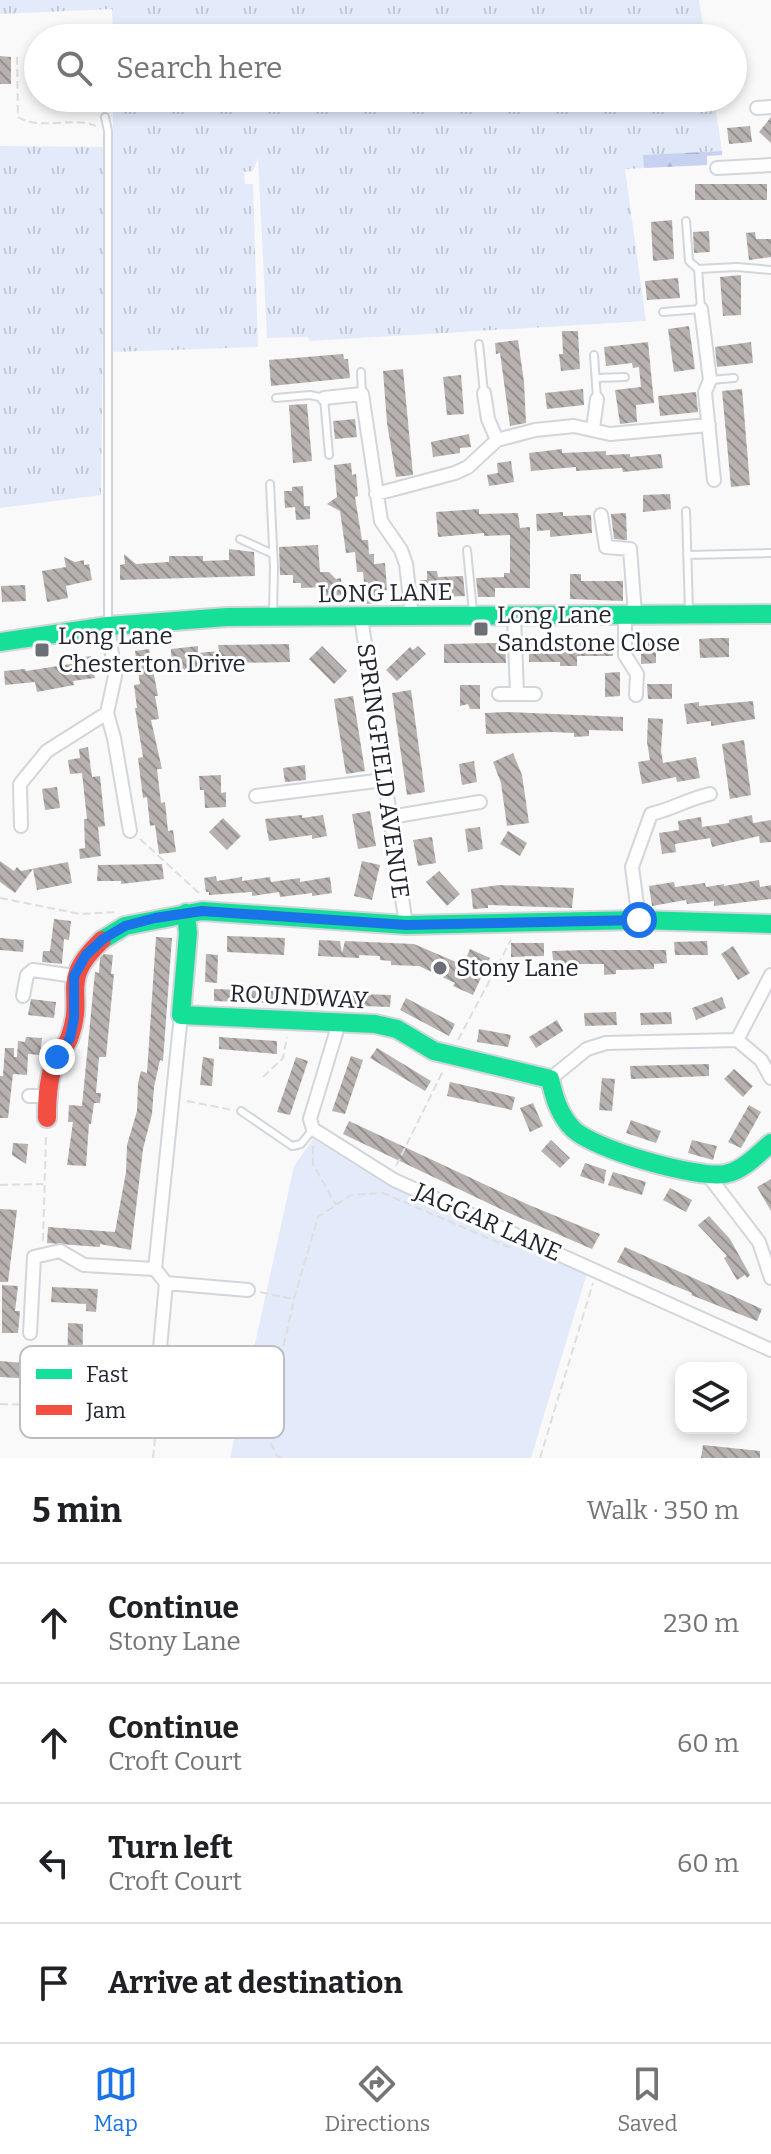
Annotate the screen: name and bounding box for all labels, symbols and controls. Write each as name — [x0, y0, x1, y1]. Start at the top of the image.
search box — [24, 24, 747, 112]
icon: search — [52, 46, 96, 90]
text: Search here — [116, 50, 283, 86]
street label: LONG LANE — [317, 578, 453, 608]
place label: Long Lane Sandstone Close — [497, 601, 680, 657]
marker: Long Lane Sandstone Close — [472, 620, 490, 638]
place label: Long Lane Chesterton Drive — [58, 622, 246, 678]
marker: Long Lane Chesterton Drive — [33, 641, 51, 659]
street label: SPRINGFIELD AVENUE — [351, 641, 415, 901]
route start — [621, 902, 657, 938]
place label: Stony Lane — [456, 954, 579, 982]
marker: Stony Lane — [431, 959, 449, 977]
street label: ROUNDWAY — [229, 979, 370, 1015]
route end — [39, 1039, 75, 1075]
street label: JAGGAR LANE — [409, 1177, 566, 1267]
legend — [20, 1346, 284, 1438]
text: Fast — [86, 1361, 128, 1388]
map controls — [675, 1362, 747, 1434]
button: layers — [675, 1362, 747, 1434]
text: Jam — [85, 1397, 126, 1424]
text: 5 min — [32, 1490, 122, 1531]
text: Walk · 350 m — [587, 1495, 739, 1526]
text: Continue — [108, 1590, 239, 1626]
icon: ahead — [32, 1601, 76, 1645]
text: 230 m — [663, 1608, 739, 1639]
text: Stony Lane — [108, 1626, 241, 1657]
text: Continue — [108, 1710, 239, 1746]
icon: ahead — [32, 1721, 76, 1765]
text: 60 m — [677, 1728, 739, 1759]
text: Croft Court — [108, 1746, 242, 1777]
text: Turn left — [108, 1830, 233, 1866]
icon: left — [32, 1841, 76, 1885]
text: 60 m — [677, 1848, 739, 1879]
text: Croft Court — [108, 1866, 242, 1897]
icon: arrive — [32, 1961, 76, 2005]
text: Arrive at destination — [108, 1965, 403, 2001]
tab: Map — [93, 2062, 138, 2137]
tab: Directions — [325, 2062, 430, 2137]
tab: Saved — [617, 2062, 678, 2137]

